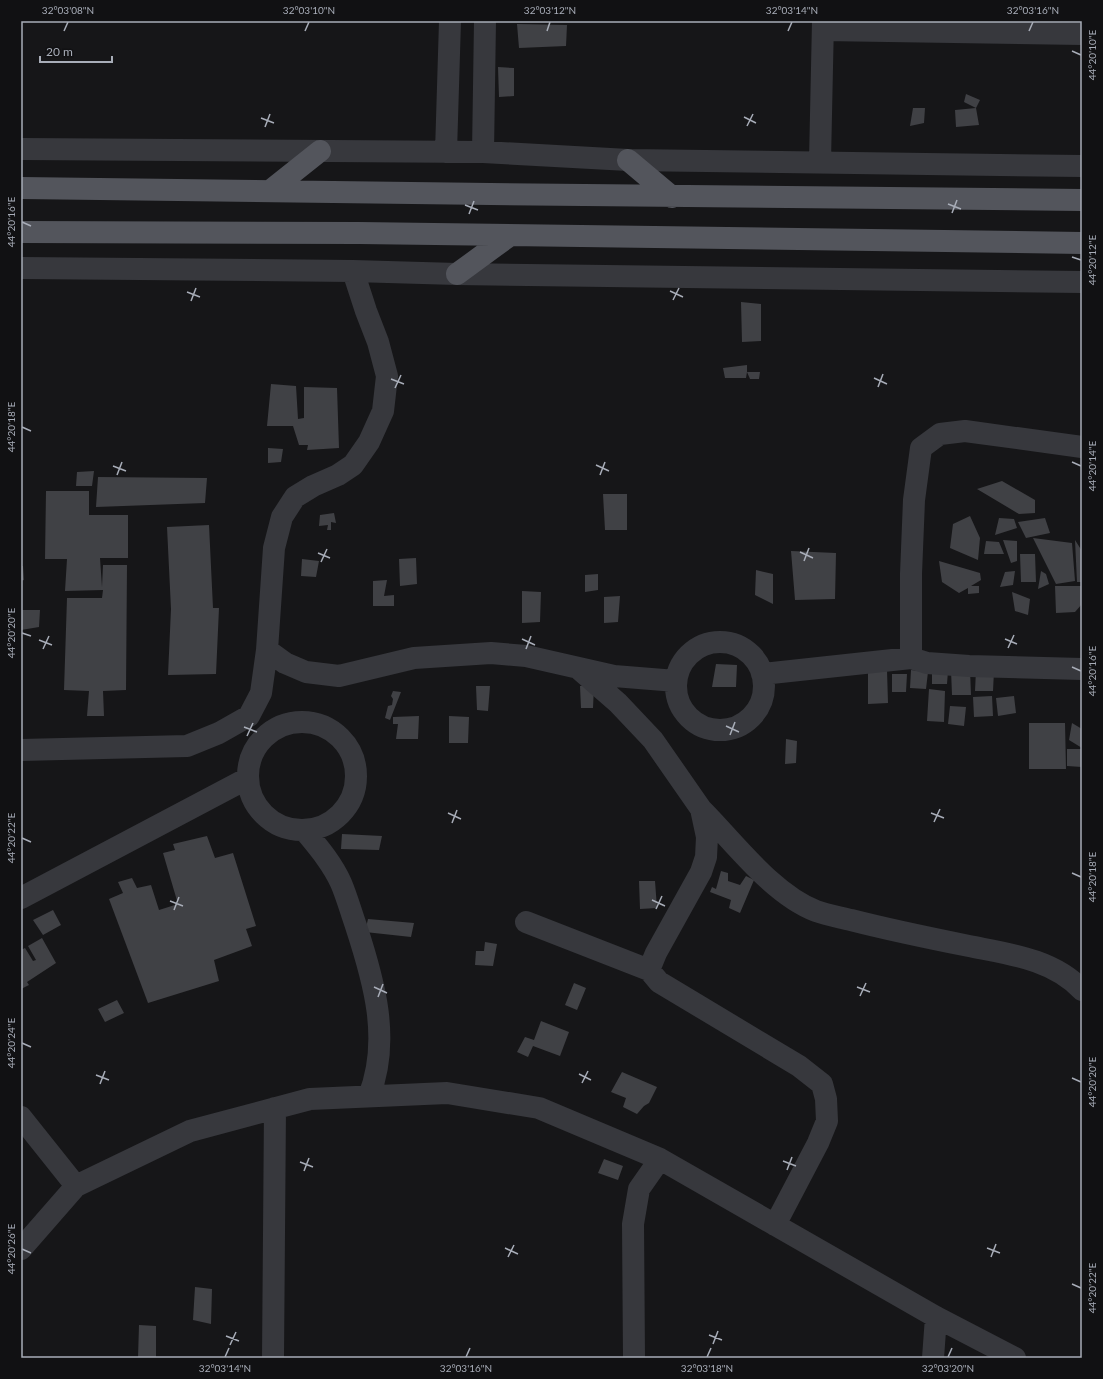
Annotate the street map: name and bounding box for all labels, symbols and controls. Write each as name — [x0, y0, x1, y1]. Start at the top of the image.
text: 32°03'08"N — [42, 4, 94, 16]
text: 32°03'10"N — [283, 4, 335, 16]
text: 32°03'12"N — [524, 4, 576, 16]
text: 32°03'14"N — [766, 4, 818, 16]
text: 32°03'16"N — [1007, 4, 1059, 16]
text: 44°20'10"E — [1086, 30, 1098, 80]
scale bar — [40, 38, 112, 64]
text: 20 m — [46, 44, 73, 59]
text: 44°20'16"E — [5, 197, 17, 247]
text: 44°20'12"E — [1086, 235, 1098, 285]
text: 44°20'18"E — [5, 402, 17, 452]
text: 44°20'14"E — [1086, 441, 1098, 491]
text: 44°20'20"E — [5, 608, 17, 658]
text: 44°20'16"E — [1086, 646, 1098, 696]
text: 44°20'22"E — [5, 813, 17, 863]
text: 44°20'18"E — [1086, 852, 1098, 902]
text: 44°20'24"E — [5, 1018, 17, 1068]
text: 44°20'20"E — [1086, 1057, 1098, 1107]
text: 44°20'26"E — [5, 1224, 17, 1274]
text: 44°20'22"E — [1086, 1263, 1098, 1313]
text: 32°03'14"N — [199, 1362, 251, 1374]
text: 32°03'16"N — [440, 1362, 492, 1374]
text: 32°03'18"N — [681, 1362, 733, 1374]
text: 32°03'20"N — [922, 1362, 974, 1374]

